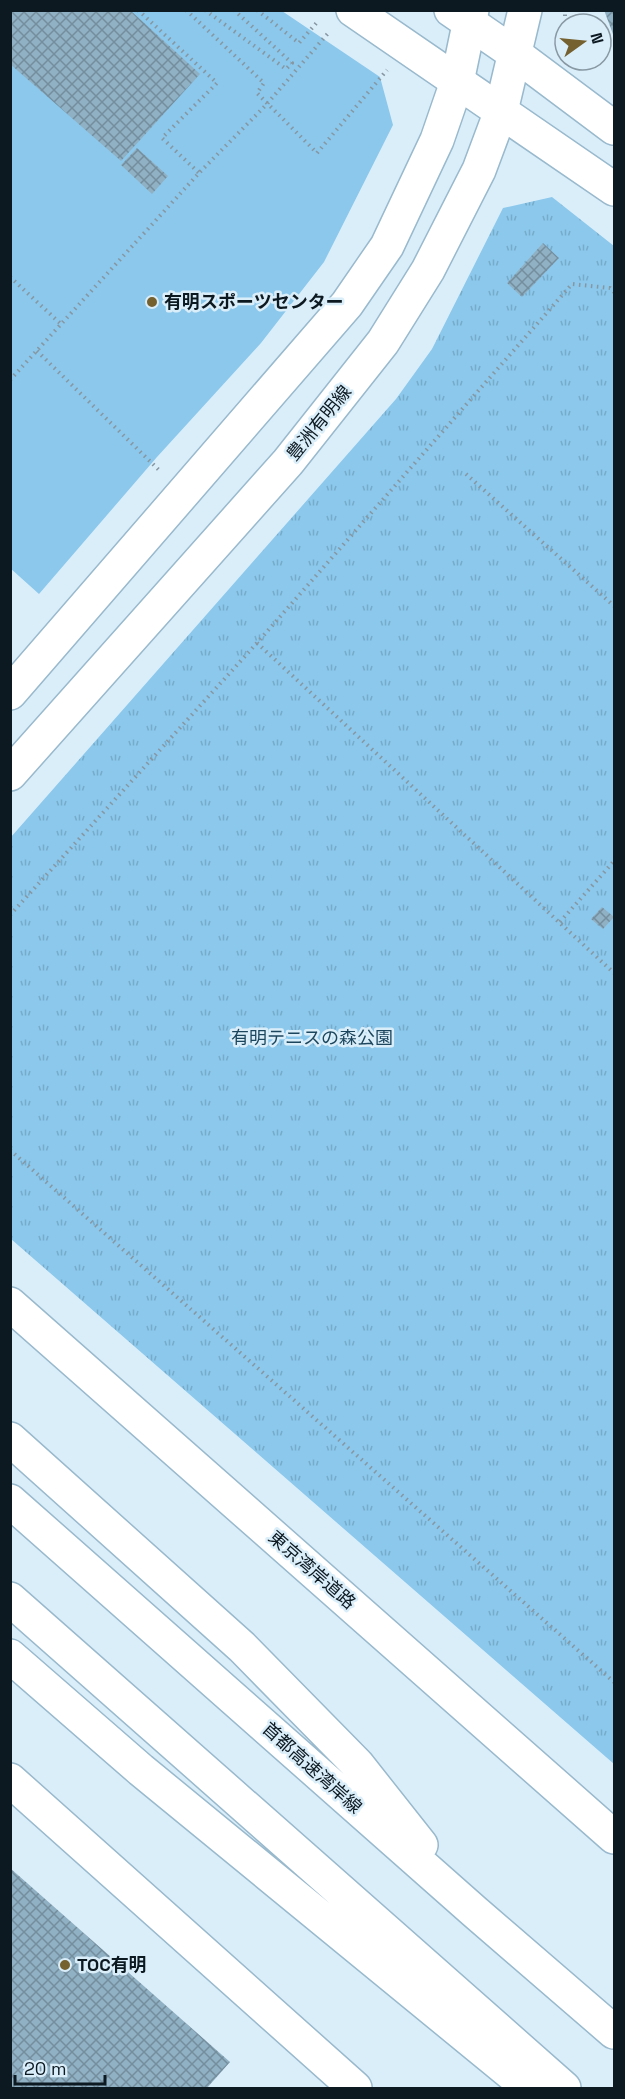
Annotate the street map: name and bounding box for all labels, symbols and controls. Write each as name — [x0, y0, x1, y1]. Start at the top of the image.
north arrow — [553, 12, 613, 72]
text: N — [585, 30, 609, 46]
place label: 有明スポーツセンター — [164, 290, 344, 313]
marker: 有明スポーツセンター — [145, 295, 159, 309]
street label: 豊洲有明線 — [281, 380, 356, 465]
park label: 有明テニスの森公園 — [231, 1026, 393, 1049]
street label: 東京湾岸道路 — [264, 1526, 361, 1614]
street label: 首都高速湾岸線 — [258, 1717, 367, 1818]
place label: TOC有明 — [77, 1953, 147, 1976]
marker: TOC有明 — [58, 1958, 72, 1972]
scale bar — [15, 2048, 105, 2086]
text: 20 m — [24, 2057, 67, 2080]

